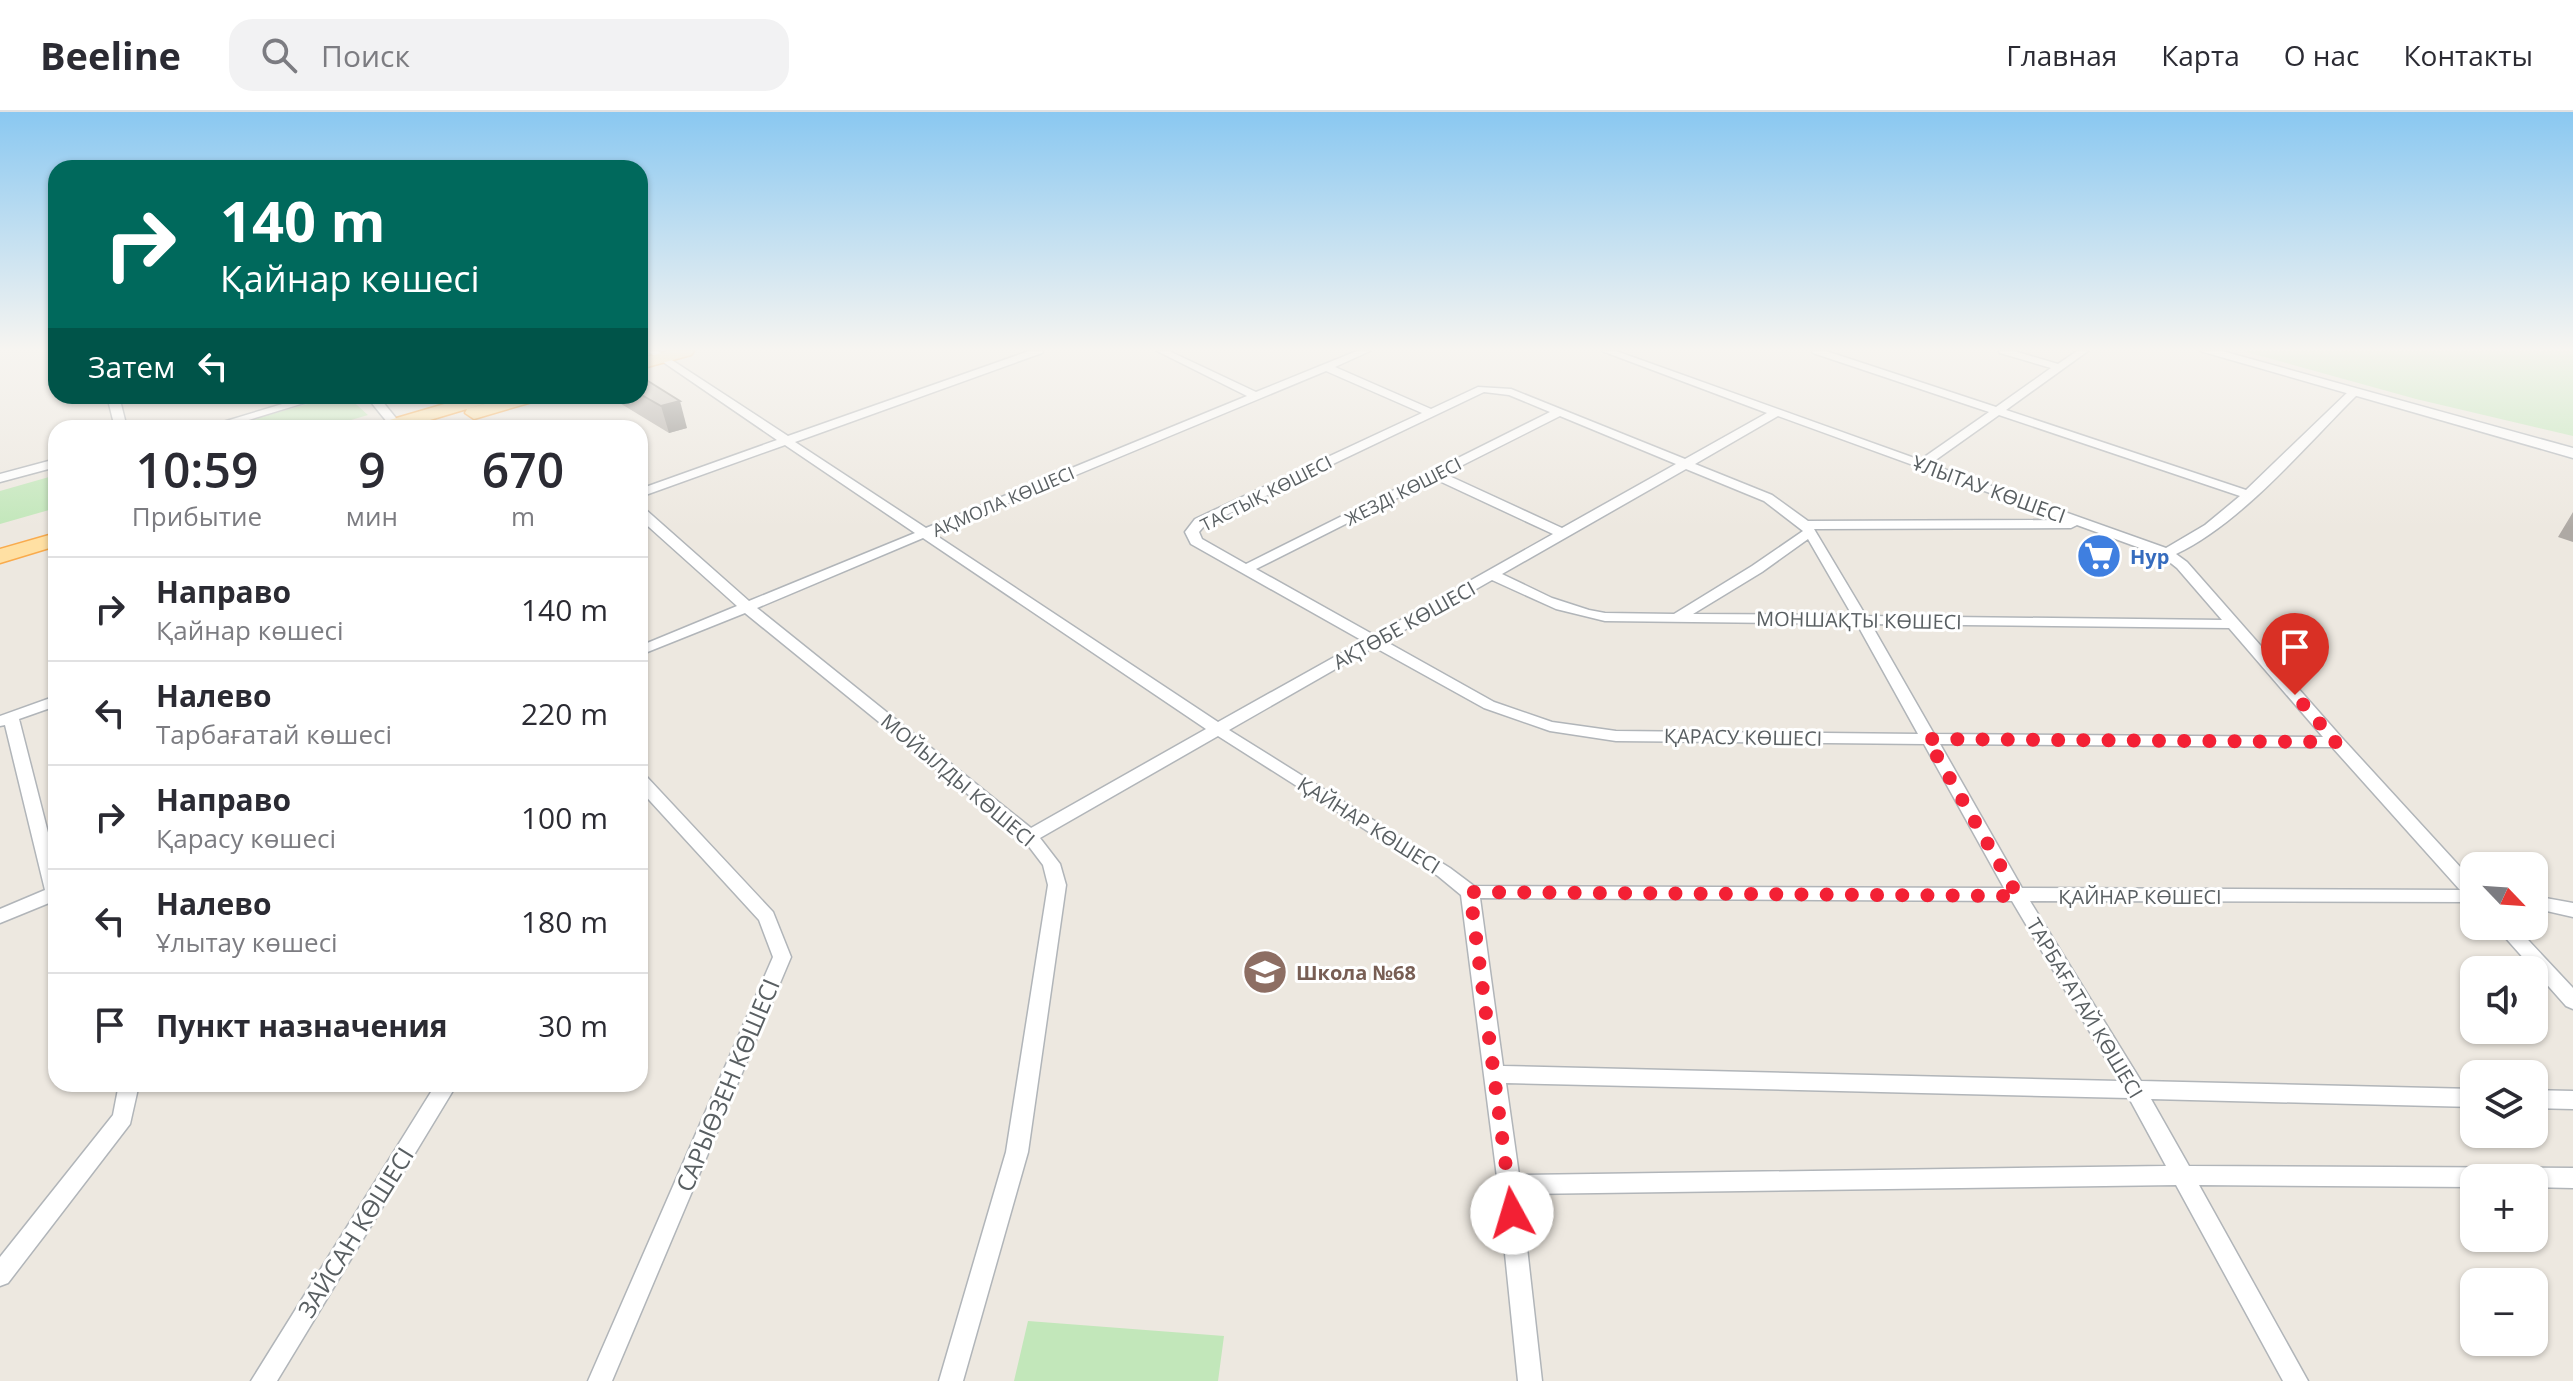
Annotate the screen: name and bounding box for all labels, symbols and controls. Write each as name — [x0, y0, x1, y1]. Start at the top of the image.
search box — [229, 19, 789, 91]
text: Beeline — [40, 29, 181, 81]
icon: search — [257, 33, 301, 77]
text: Поиск — [321, 35, 410, 76]
text: Главная — [2006, 36, 2117, 74]
text: Карта — [2161, 36, 2240, 74]
text: О нас — [2284, 36, 2359, 74]
text: Контакты — [2403, 36, 2533, 74]
text: 140 m — [220, 182, 386, 258]
icon: right — [88, 192, 192, 296]
text: Қайнар көшесі — [220, 254, 480, 303]
icon: left — [191, 344, 235, 388]
text: Затем — [88, 346, 175, 387]
text: 10:59 — [135, 437, 258, 502]
text: 9 — [358, 437, 386, 502]
text: 670 — [482, 437, 564, 502]
street label: ҰЛЫТАУ КӨШЕСІ — [1909, 449, 2069, 529]
street label: ТАСТЫҚ КӨШЕСІ — [1196, 450, 1336, 536]
street label: ЖЕЗДІ КӨШЕСІ — [1341, 451, 1465, 531]
street label: АҚМОЛА КӨШЕСІ — [928, 460, 1078, 542]
text: Прибытие — [132, 498, 262, 534]
text: мин — [346, 498, 398, 534]
text: m — [511, 498, 535, 534]
supermarket icon: Нур — [2075, 532, 2123, 580]
place label: Нур — [2130, 543, 2169, 570]
text: Направо — [156, 571, 291, 612]
street label: АҚТӨБЕ КӨШЕСІ — [1328, 575, 1480, 675]
icon: right — [88, 587, 132, 631]
text: 140 m — [521, 589, 608, 630]
street label: МОНШАҚТЫ КӨШЕСІ — [1756, 605, 1962, 635]
text: Қайнар көшесі — [156, 612, 344, 648]
pin — [2261, 613, 2329, 695]
icon: arrive — [2273, 625, 2317, 669]
text: Налево — [156, 675, 272, 716]
icon: left — [88, 691, 132, 735]
text: 220 m — [521, 693, 608, 734]
street label: МОЙЫЛДЫ КӨШЕСІ — [875, 708, 1041, 852]
text: Тарбағатай көшесі — [156, 716, 392, 752]
street label: ҚАРАСУ КӨШЕСІ — [1664, 722, 1822, 752]
street label: ҚАЙНАР КӨШЕСІ — [1293, 770, 1445, 880]
text: Направо — [156, 779, 291, 820]
icon: right — [88, 795, 132, 839]
text: 100 m — [521, 797, 608, 838]
text: Қарасу көшесі — [156, 820, 336, 856]
north arrow — [2460, 852, 2548, 940]
map controls — [2460, 852, 2548, 1356]
text: Налево — [156, 883, 272, 924]
street label: ҚАЙНАР КӨШЕСІ — [2058, 883, 2222, 910]
icon: left — [88, 899, 132, 943]
text: 180 m — [521, 901, 608, 942]
street label: ТАРБАҒАТАЙ КӨШЕСІ — [2021, 913, 2149, 1103]
text: Ұлытау көшесі — [156, 924, 338, 960]
school or university icon: Школа №68 — [1241, 948, 1289, 996]
button: sound — [2460, 956, 2548, 1044]
place label: Школа №68 — [1296, 959, 1416, 986]
street label: САРЫӨЗЕН КӨШЕСІ — [667, 973, 787, 1197]
icon: arrive — [88, 1003, 132, 1047]
text: Пункт назначения — [156, 1005, 448, 1046]
text: 30 m — [538, 1005, 608, 1046]
button: layers — [2460, 1060, 2548, 1148]
street label: ЗАЙСАН КӨШЕСІ — [289, 1141, 421, 1323]
button: + — [2460, 1164, 2548, 1252]
position arrow — [1470, 1171, 1554, 1255]
button: − — [2460, 1268, 2548, 1356]

